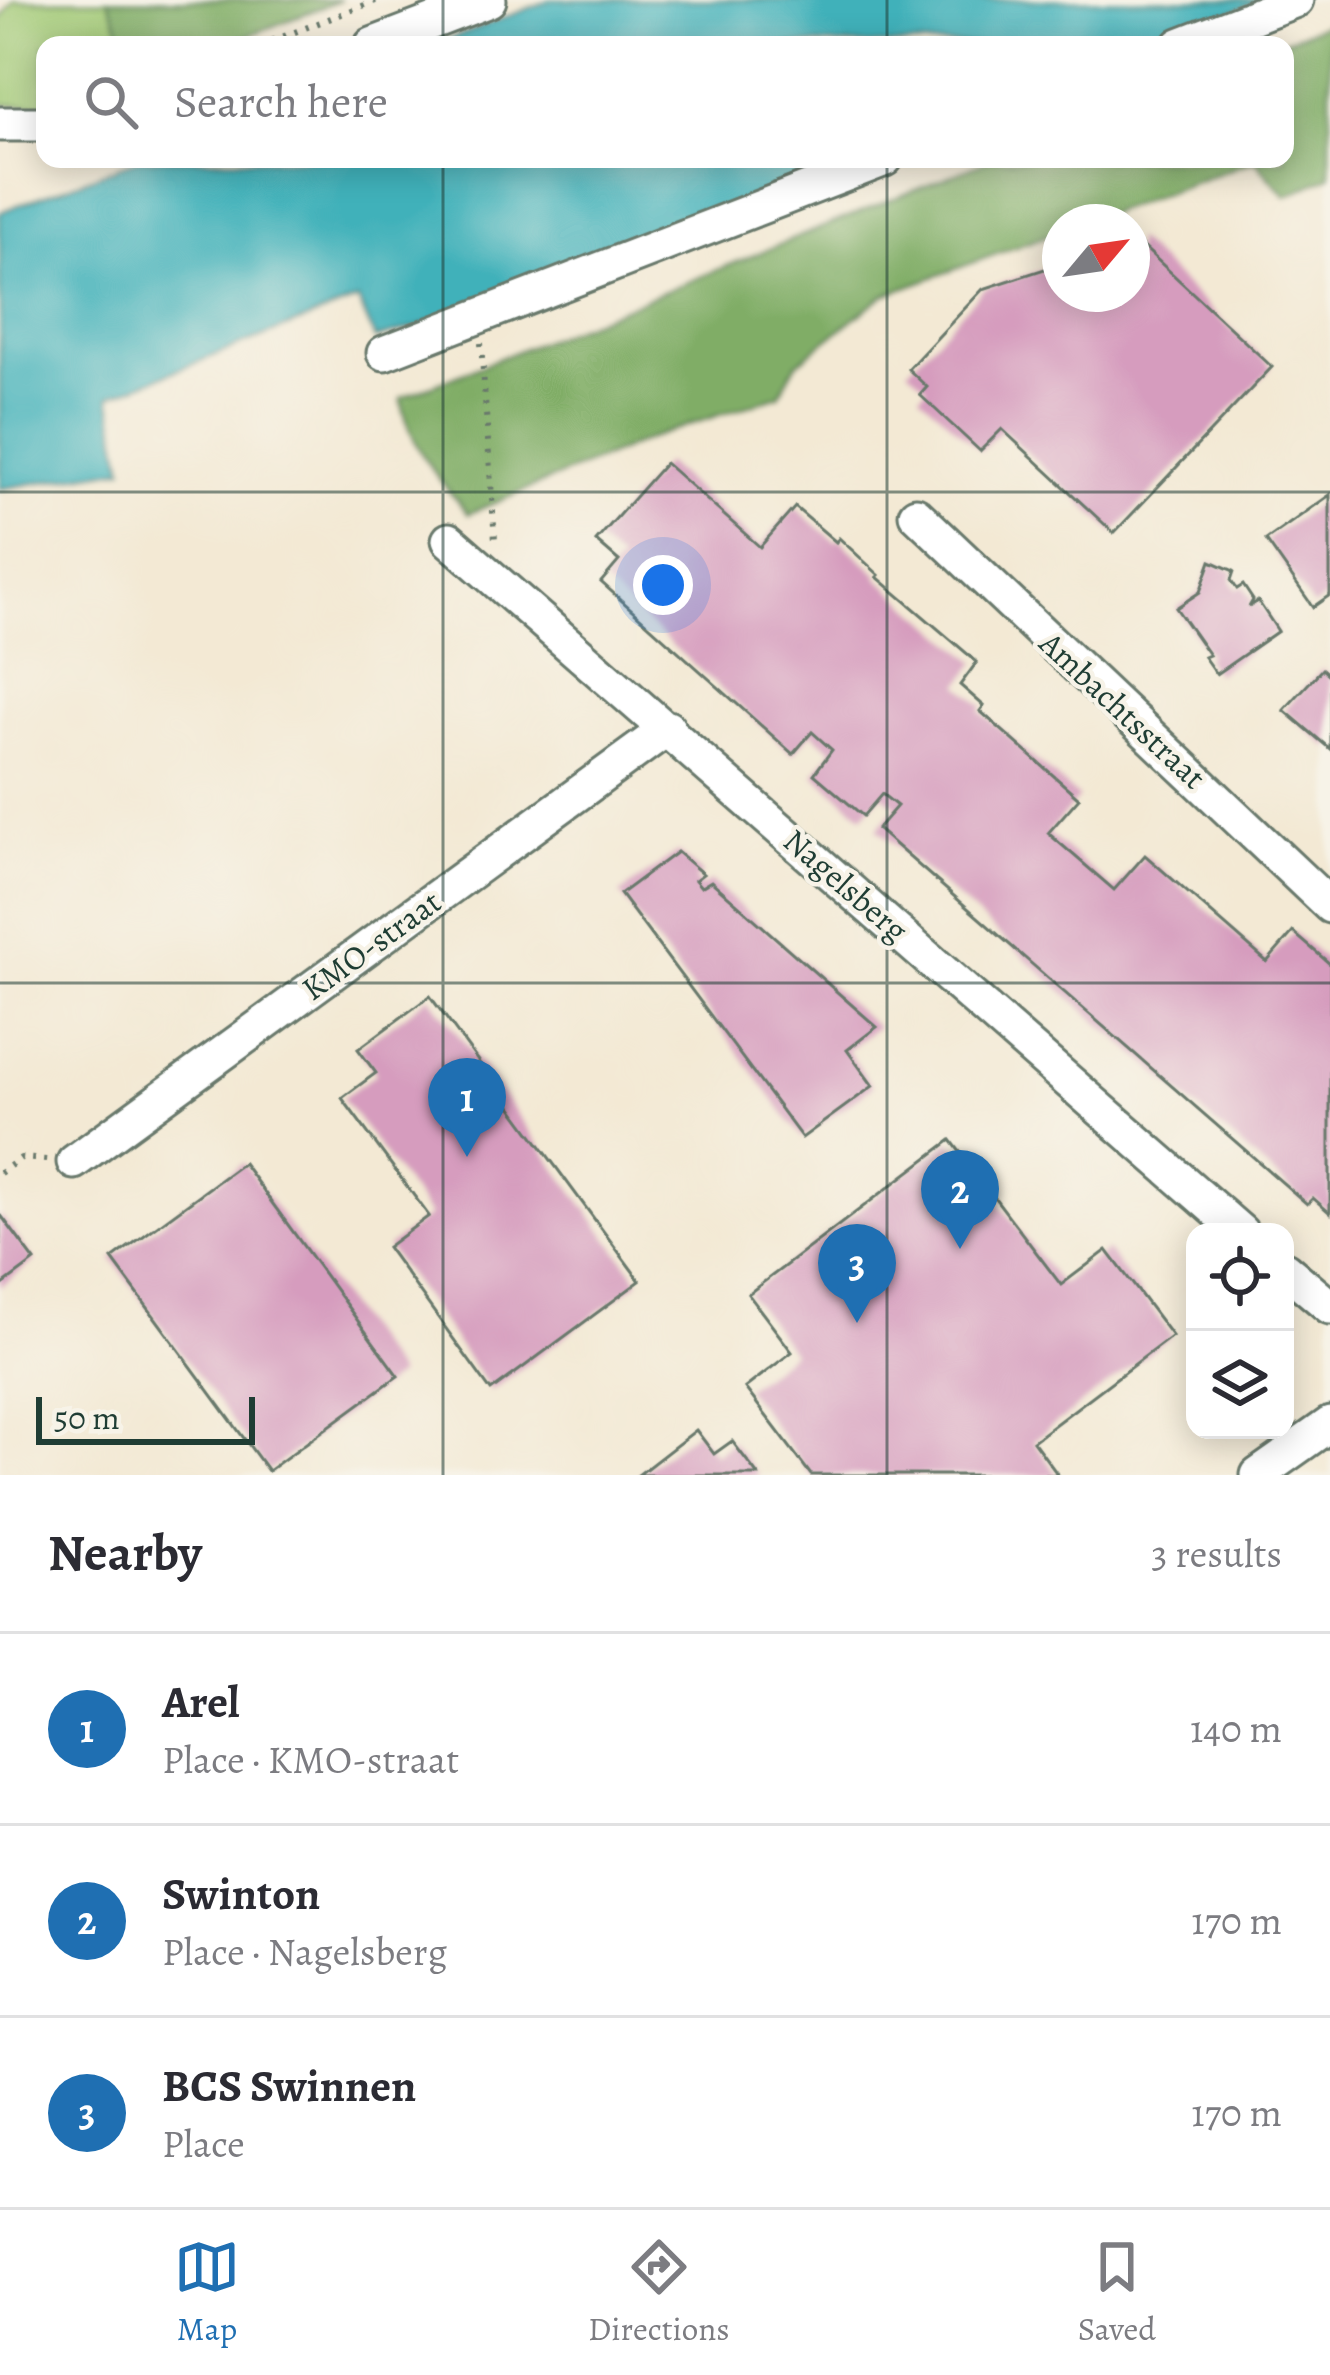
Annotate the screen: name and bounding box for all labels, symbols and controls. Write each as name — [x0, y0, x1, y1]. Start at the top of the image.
search box — [36, 36, 1294, 168]
icon: search — [78, 69, 144, 135]
text: Search here — [174, 71, 388, 133]
north arrow — [1042, 204, 1150, 312]
your location — [633, 555, 693, 615]
street label: Ambachtsstraat — [1029, 621, 1216, 799]
street label: Nagelsberg — [774, 818, 918, 952]
street label: KMO-straat — [292, 879, 450, 1011]
pin: 1 — [428, 1058, 506, 1157]
pin: 2 — [921, 1150, 999, 1249]
map controls — [1186, 1223, 1294, 1439]
button: locate — [1186, 1223, 1294, 1331]
pin: 3 — [818, 1224, 896, 1323]
button: layers — [1186, 1331, 1294, 1439]
scale bar — [36, 1391, 255, 1444]
text: 50 m — [54, 1395, 120, 1440]
text: Nearby — [48, 1518, 202, 1588]
text: 3 results — [1151, 1527, 1282, 1580]
text: Arel — [162, 1671, 240, 1733]
text: 1 — [80, 1702, 94, 1755]
text: 140 m — [1190, 1702, 1282, 1755]
text: Place · KMO-straat — [162, 1733, 459, 1786]
text: Swinton — [162, 1863, 320, 1925]
text: 2 — [78, 1894, 96, 1947]
text: 170 m — [1191, 1894, 1282, 1947]
text: Place · Nagelsberg — [162, 1925, 447, 1978]
text: BCS Swinnen — [162, 2055, 416, 2117]
text: 3 — [79, 2086, 95, 2139]
text: 170 m — [1191, 2086, 1282, 2139]
text: Place — [162, 2117, 245, 2170]
tab: Map — [174, 2234, 240, 2351]
tab: Directions — [588, 2234, 730, 2351]
tab: Saved — [1078, 2234, 1156, 2351]

